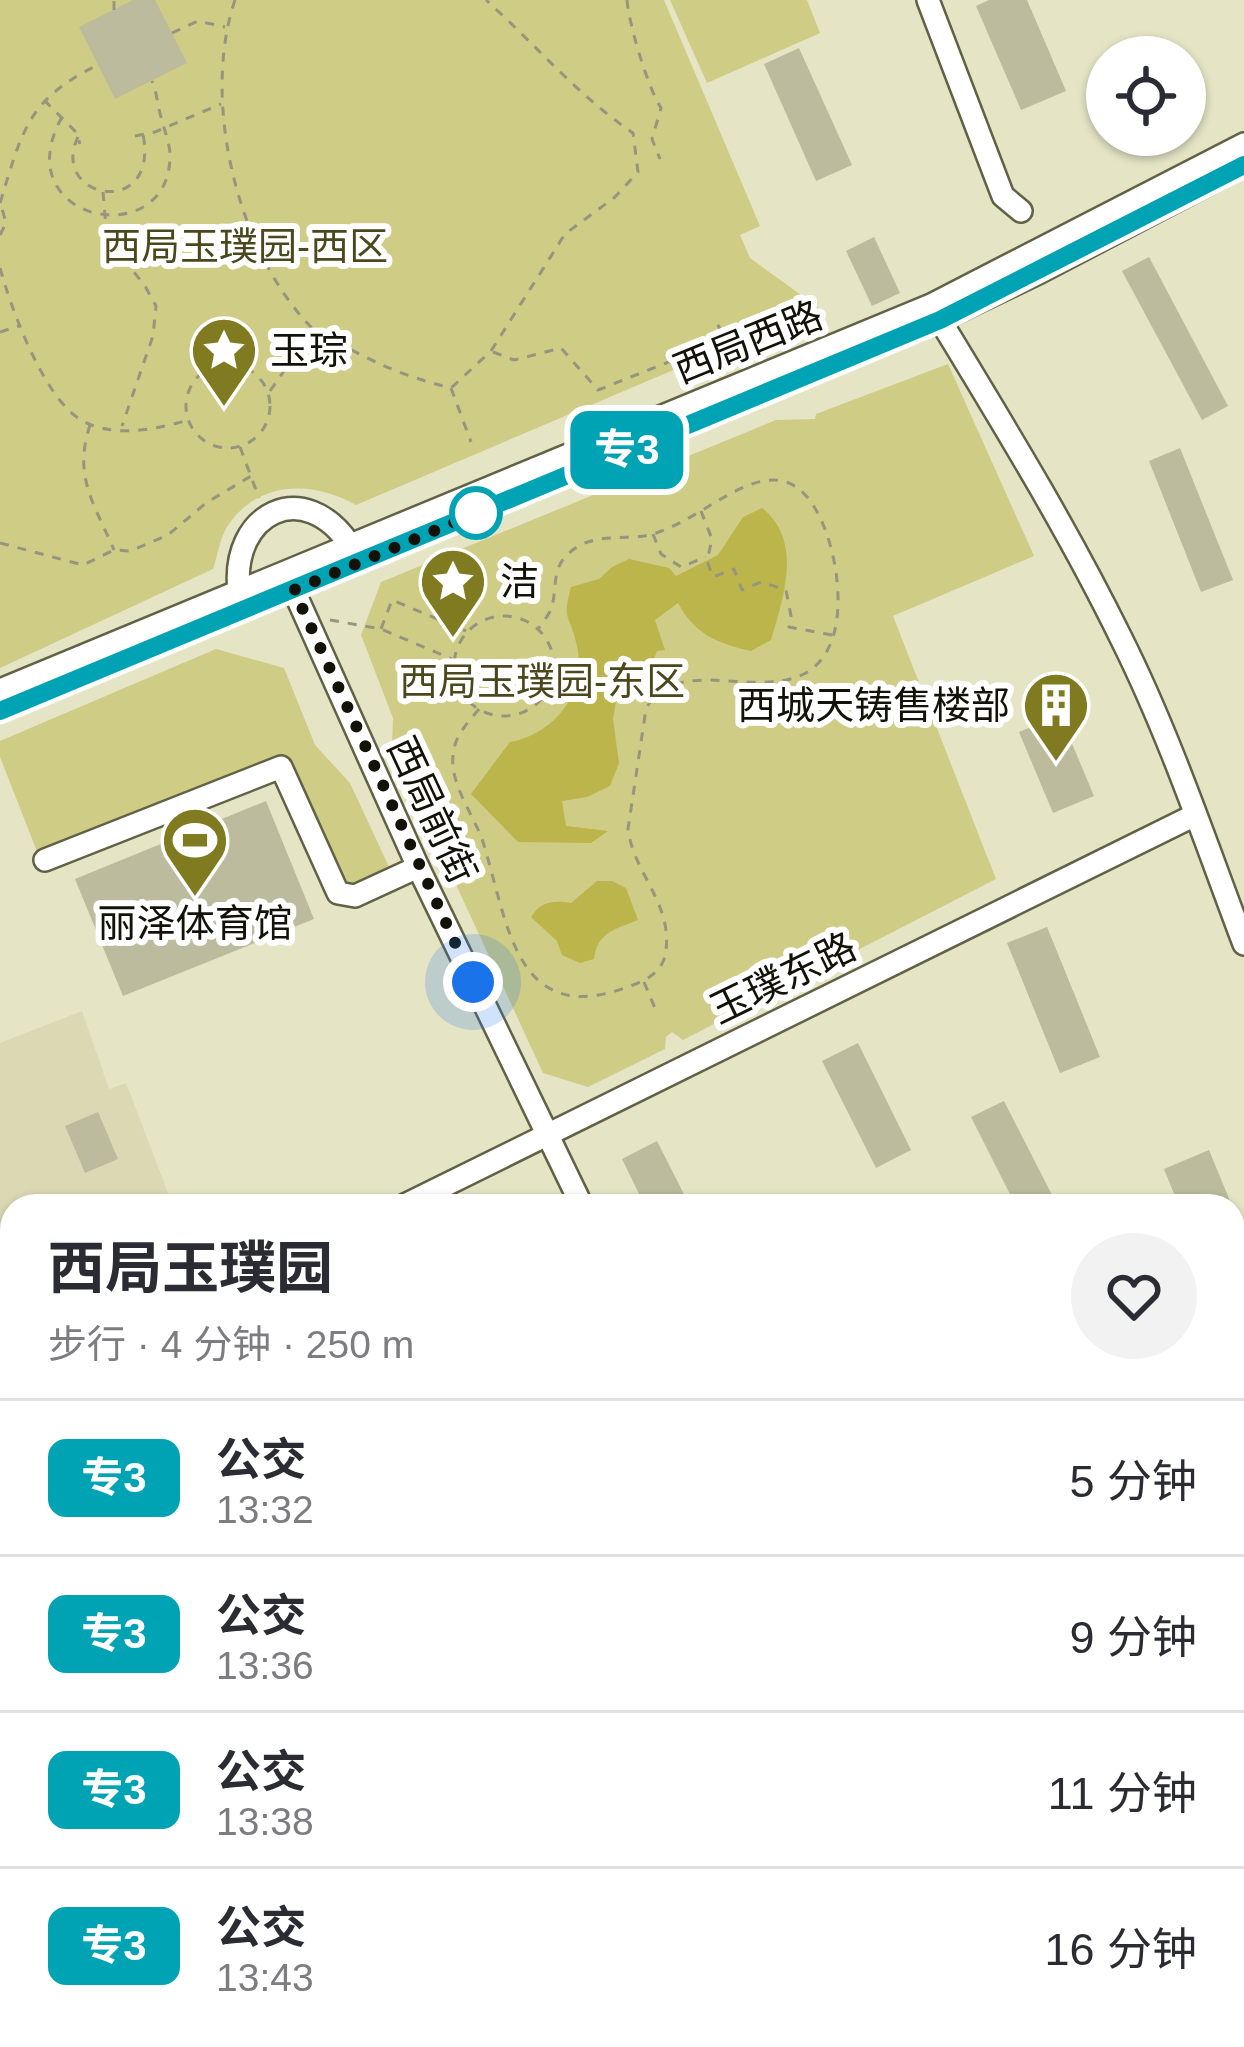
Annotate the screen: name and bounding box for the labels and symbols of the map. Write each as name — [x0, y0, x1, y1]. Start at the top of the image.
park label: 西局玉璞园-西区 — [102, 225, 388, 268]
street label: 西局西路 — [668, 293, 828, 391]
place icon: 玉琮 — [189, 315, 259, 409]
place label: 玉琮 — [270, 329, 348, 372]
line badge: 专3 — [573, 411, 681, 489]
unlabelled marker — [451, 488, 501, 538]
place icon: 洁 — [418, 546, 488, 640]
place label: 洁 — [500, 560, 539, 603]
park label: 西局玉璞园-东区 — [399, 660, 685, 703]
building icon: 西城天铸售楼部 — [1021, 670, 1091, 764]
place label: 西城天铸售楼部 — [737, 684, 1010, 727]
street label: 西局前街 — [380, 730, 484, 890]
sports icon: 丽泽体育馆 — [160, 805, 230, 899]
place label: 丽泽体育馆 — [97, 902, 293, 945]
street label: 玉璞东路 — [703, 924, 863, 1032]
your location — [443, 952, 503, 1012]

